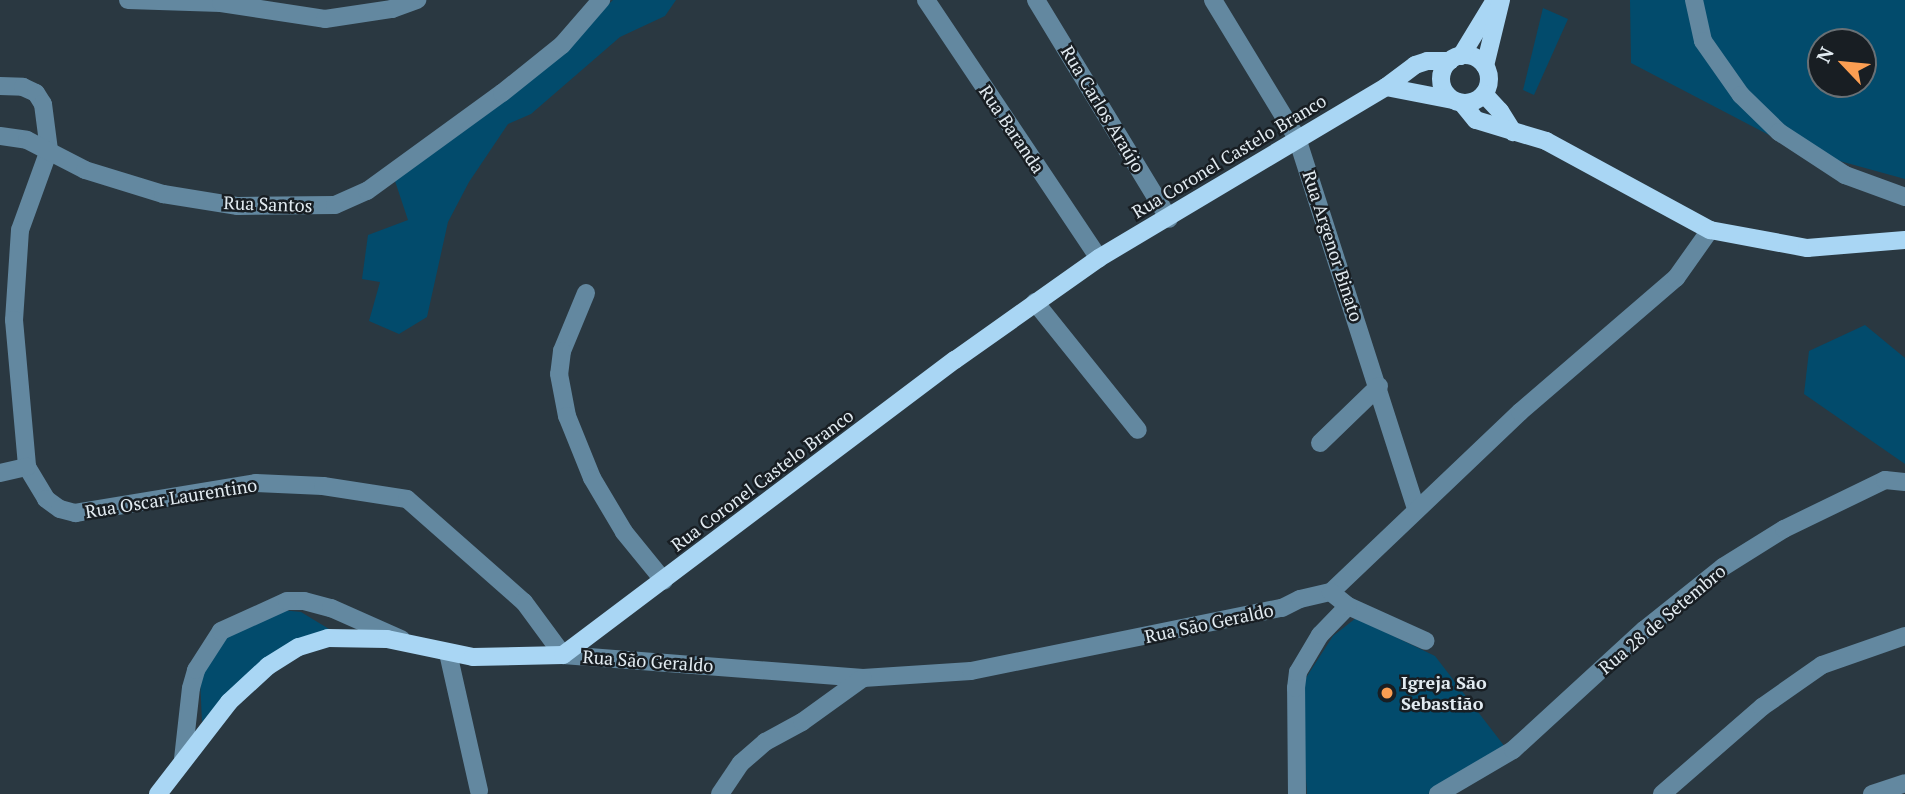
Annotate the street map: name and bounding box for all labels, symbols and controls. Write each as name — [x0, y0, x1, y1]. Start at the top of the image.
north arrow — [1807, 28, 1877, 98]
street label: Rua Carlos Araújo — [1057, 42, 1149, 176]
text: N — [1810, 42, 1839, 66]
street label: Rua Baranda — [975, 81, 1049, 177]
street label: Rua Coronel Castelo Branco — [1128, 89, 1330, 223]
street label: Rua Argenor Binato — [1298, 168, 1368, 324]
street label: Rua Santos — [223, 192, 313, 216]
street label: Rua Coronel Castelo Branco — [667, 404, 857, 556]
street label: Rua Oscar Laurentino — [83, 474, 259, 522]
street label: Rua 28 de Setembro — [1594, 560, 1730, 678]
street label: Rua São Geraldo — [1143, 599, 1275, 647]
street label: Rua São Geraldo — [582, 646, 714, 676]
place label: Igreja São Sebastião — [1401, 672, 1487, 714]
marker: Igreja São Sebastião — [1379, 685, 1395, 701]

